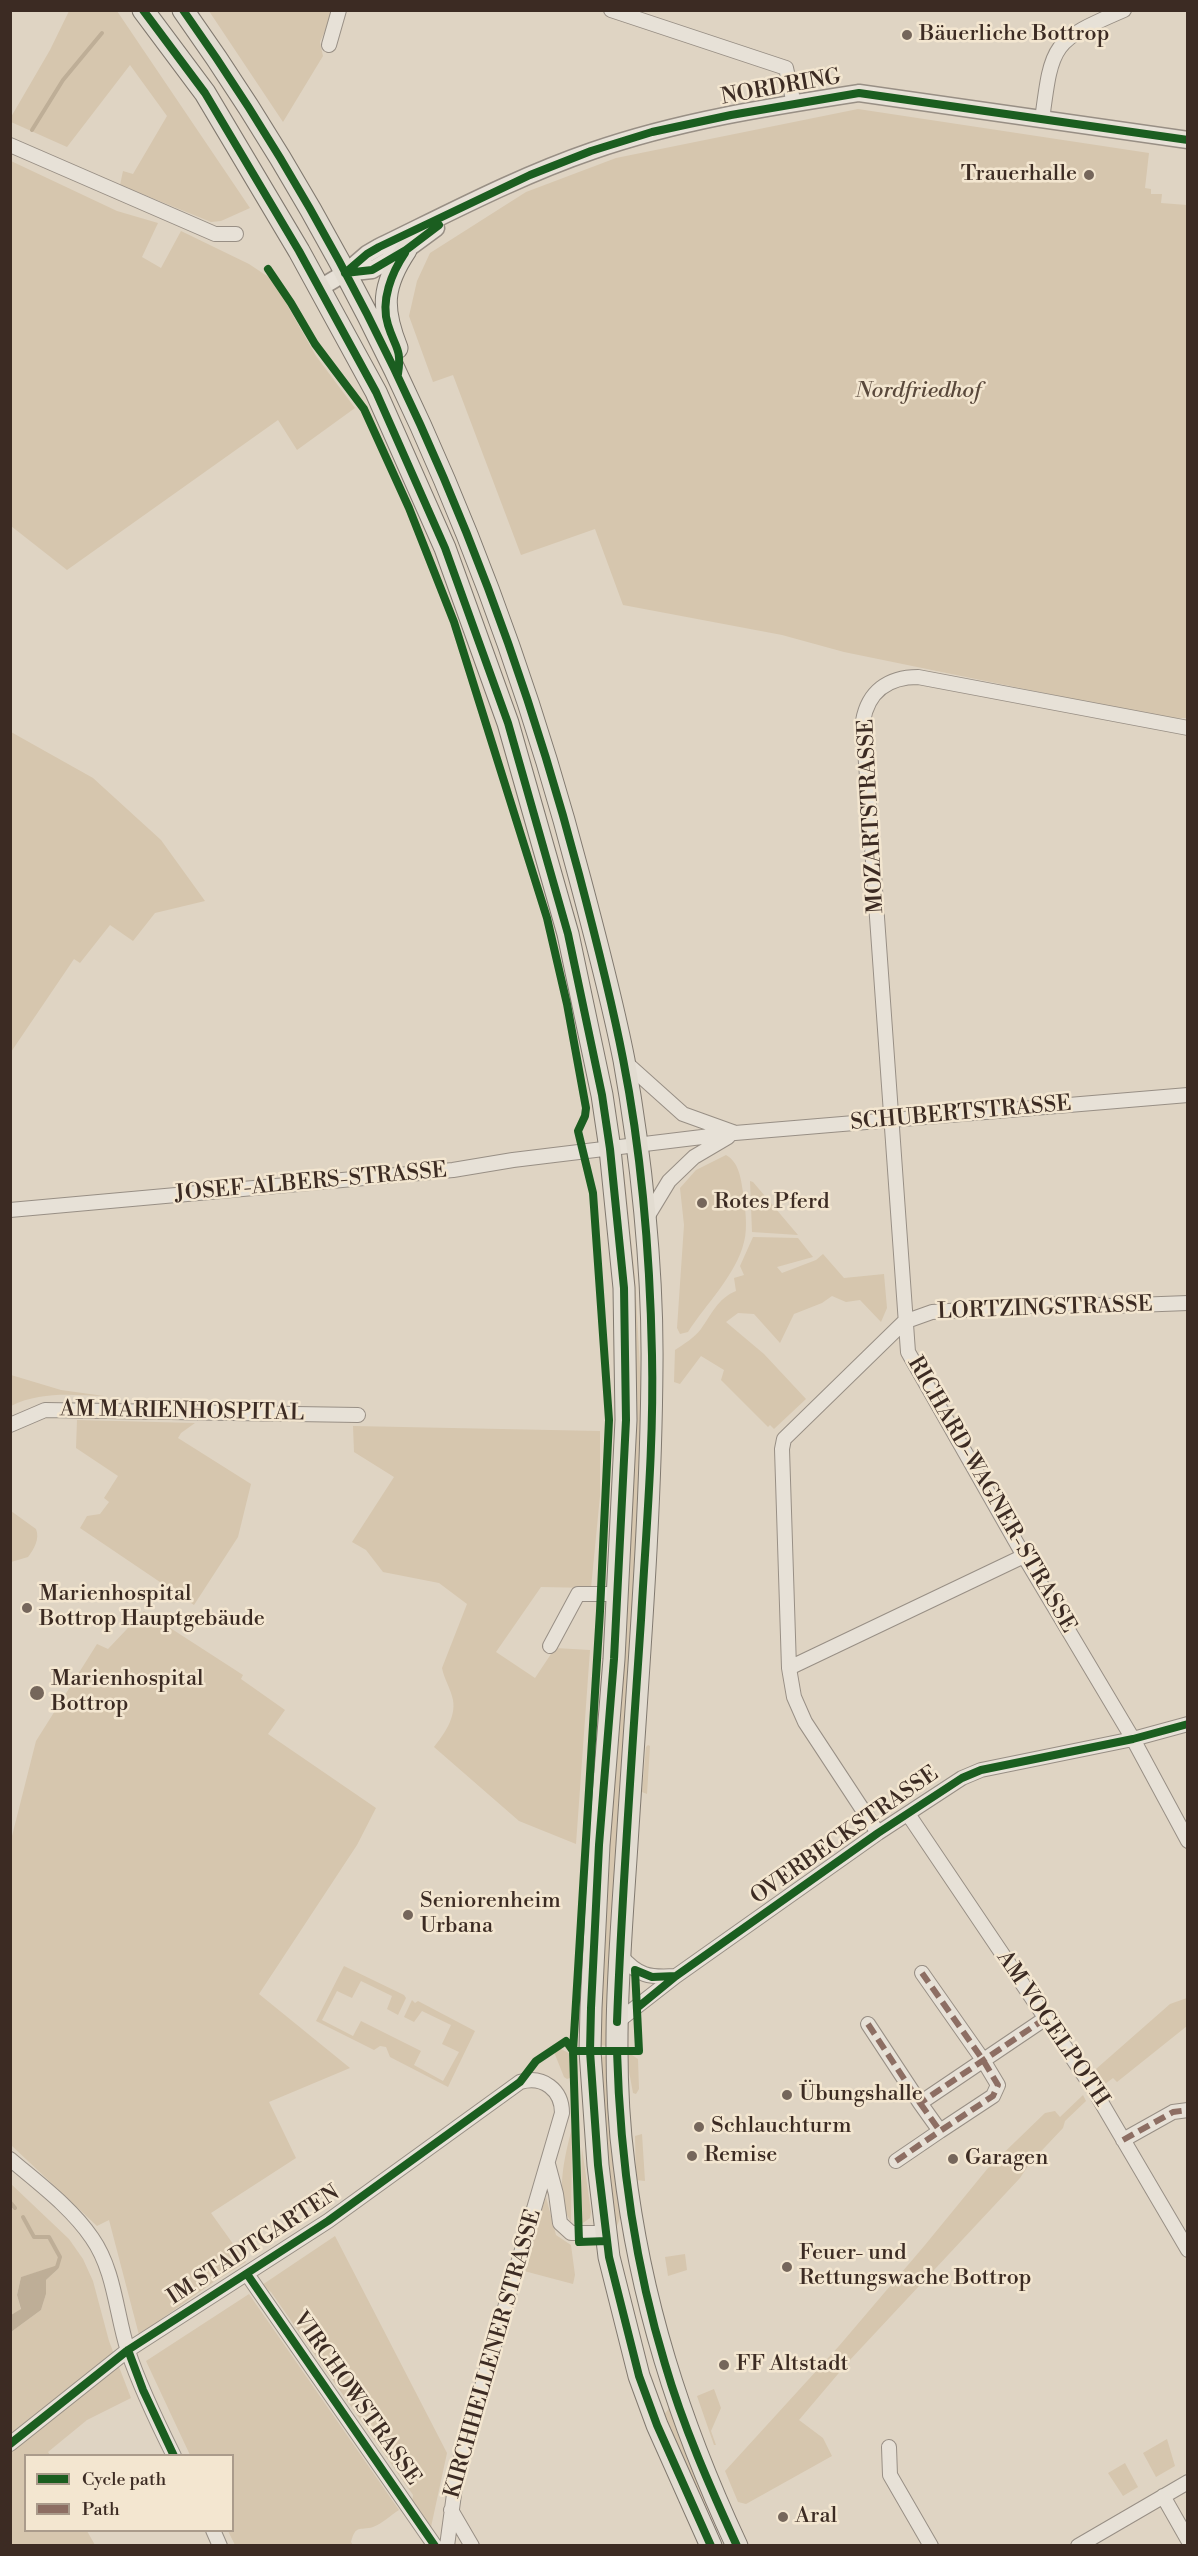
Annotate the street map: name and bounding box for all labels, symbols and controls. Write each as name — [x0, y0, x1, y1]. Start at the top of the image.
place label: Bäuerliche Bottrop — [919, 22, 1109, 48]
marker: Bäuerliche Bottrop — [900, 28, 914, 42]
street label: NORDRING — [719, 64, 843, 112]
place label: Trauerhalle — [961, 162, 1077, 188]
marker: Trauerhalle — [1082, 168, 1096, 182]
park label: Nordfriedhof — [855, 379, 981, 405]
street label: MOZARTSTRASSE — [854, 718, 890, 914]
street label: SCHUBERTSTRASSE — [849, 1091, 1073, 1137]
street label: JOSEF-ALBERS-STRASSE — [174, 1158, 448, 1208]
place label: Rotes Pferd — [714, 1190, 830, 1216]
marker: Rotes Pferd — [695, 1196, 709, 1210]
street label: LORTZINGSTRASSE — [937, 1292, 1153, 1326]
street label: RICHARD-WAGNER-STRASSE — [901, 1352, 1081, 1638]
street label: AM MARIENHOSPITAL — [60, 1397, 304, 1427]
place label: Marienhospital Bottrop Hauptgebäude — [39, 1582, 265, 1634]
marker: Marienhospital Bottrop Hauptgebäude — [20, 1601, 34, 1615]
place label: Marienhospital Bottrop — [51, 1667, 204, 1718]
marker: Marienhospital Bottrop — [28, 1684, 46, 1702]
street label: OVERBECKSTRASSE — [746, 1761, 944, 1911]
place label: Seniorenheim Urbana — [420, 1889, 561, 1940]
marker: Seniorenheim Urbana — [401, 1908, 415, 1922]
street label: AM VOGELPOTH — [990, 1946, 1114, 2112]
place label: Übungshalle — [799, 2082, 923, 2108]
marker: Übungshalle — [780, 2088, 794, 2102]
place label: Schlauchturm — [711, 2114, 851, 2140]
marker: Schlauchturm — [692, 2120, 706, 2134]
place label: Remise — [704, 2143, 777, 2169]
place label: Garagen — [965, 2146, 1048, 2172]
marker: Remise — [685, 2149, 699, 2163]
marker: Garagen — [946, 2152, 960, 2166]
street label: IM STADTGARTEN — [163, 2180, 345, 2312]
street label: KIRCHHELLENER STRASSE — [440, 2207, 548, 2501]
place label: Feuer- und Rettungswache Bottrop — [799, 2241, 1031, 2292]
marker: Feuer- und Rettungswache Bottrop — [780, 2260, 794, 2274]
street label: VIRCHOWSTRASSE — [286, 2307, 426, 2491]
place label: FF Altstadt — [736, 2352, 848, 2378]
marker: FF Altstadt — [717, 2358, 731, 2372]
legend — [24, 2454, 234, 2532]
text: Cycle path — [82, 2468, 166, 2491]
text: Path — [82, 2498, 120, 2521]
place label: Aral — [795, 2504, 837, 2530]
marker: Aral — [776, 2510, 790, 2524]

